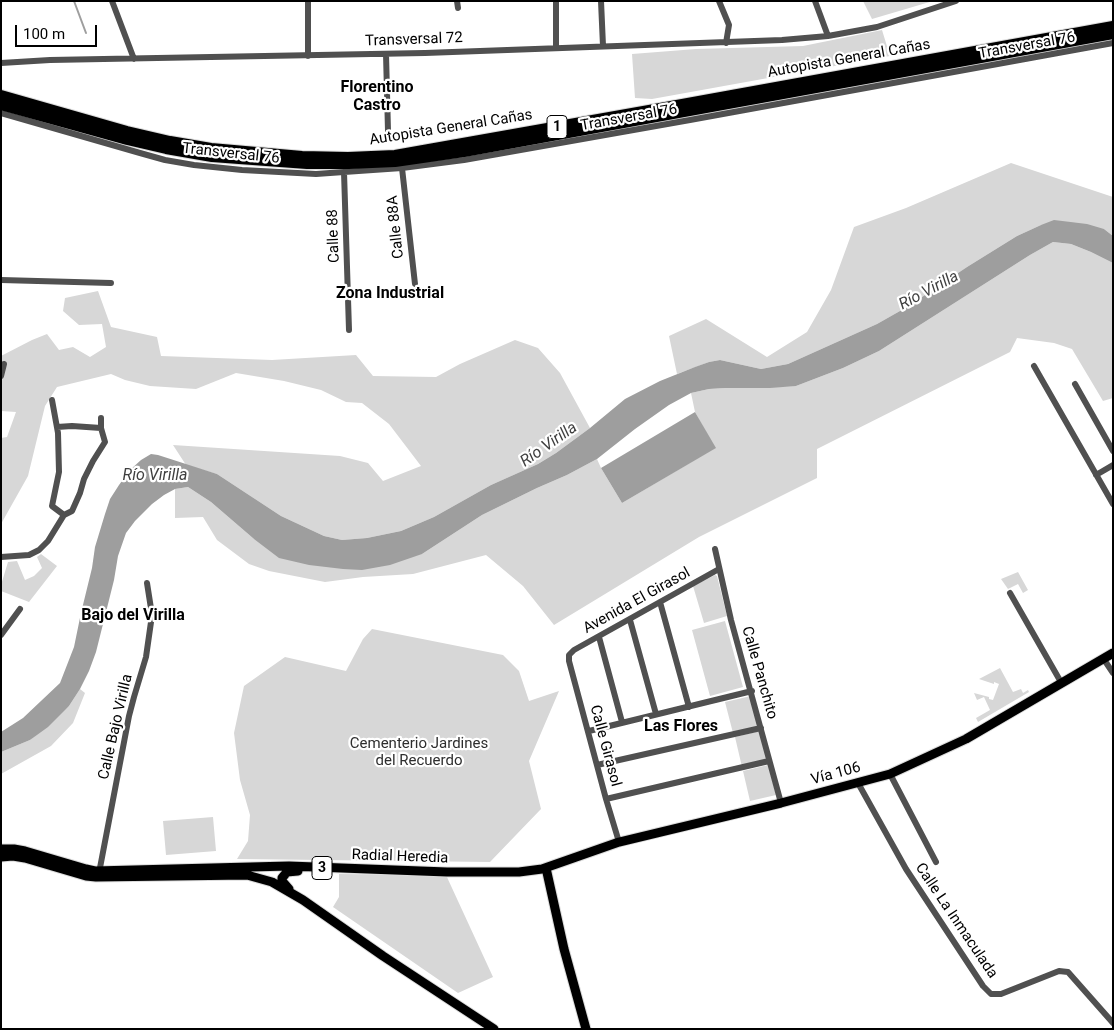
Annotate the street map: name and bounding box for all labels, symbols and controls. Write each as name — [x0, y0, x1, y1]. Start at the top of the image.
scale bar — [18, 15, 100, 47]
text: 100 m — [23, 25, 65, 43]
street label: Transversal 72 — [365, 29, 463, 51]
street label: Transversal 76 — [977, 29, 1077, 63]
street label: Autopista General Cañas — [766, 36, 932, 82]
district label: Florentino Castro — [340, 78, 414, 116]
street label: Transversal 76 — [579, 101, 679, 135]
street label: Autopista General Cañas — [368, 106, 534, 150]
road number: 1 — [547, 115, 567, 138]
street label: Transversal 76 — [181, 140, 281, 168]
street label: Calle 88A — [384, 194, 408, 260]
street label: Calle 88 — [324, 209, 344, 263]
water label: Río Virilla — [896, 267, 962, 315]
district label: Zona Industrial — [336, 284, 444, 304]
water label: Río Virilla — [517, 419, 581, 471]
water label: Río Virilla — [123, 466, 187, 486]
street label: Avenida El Girasol — [580, 564, 694, 638]
district label: Bajo del Virilla — [81, 606, 185, 626]
street label: Calle Panchito — [737, 624, 781, 722]
street label: Calle Bajo Virilla — [95, 673, 137, 781]
street label: Calle Girasol — [585, 703, 625, 789]
district label: Las Flores — [644, 717, 718, 737]
park label: Cementerio Jardines del Recuerdo — [350, 735, 488, 770]
street label: Vía 106 — [809, 759, 863, 789]
street label: Radial Heredia — [351, 846, 449, 868]
road number: 3 — [312, 856, 332, 880]
street label: Calle La Inmaculada — [911, 860, 1001, 982]

